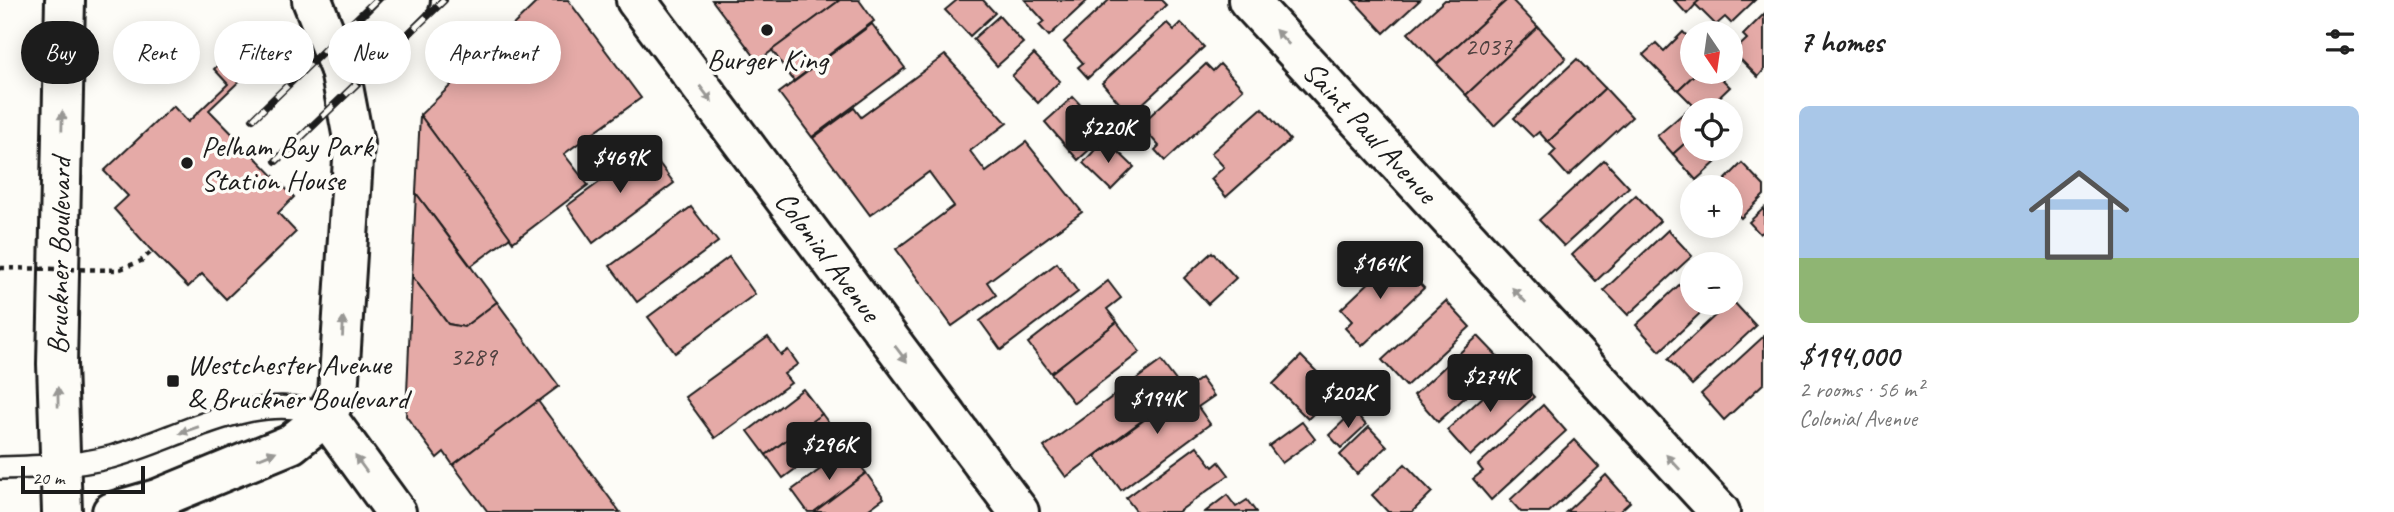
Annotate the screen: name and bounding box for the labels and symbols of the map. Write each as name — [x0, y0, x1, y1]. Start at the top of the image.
north arrow — [1680, 21, 1743, 84]
marker: Burger King — [759, 22, 775, 38]
one-way arrow — [1274, 28, 1290, 46]
house number: 2037 — [1465, 30, 1513, 63]
place label: Burger King — [707, 40, 830, 78]
street label: Saint Paul Avenue — [1294, 53, 1447, 213]
one-way arrow — [699, 85, 713, 103]
pin: $220K — [1059, 106, 1157, 165]
one-way arrow — [56, 110, 68, 132]
place label: Pelham Bay Park Station House — [201, 127, 374, 199]
pin: $469K — [571, 136, 669, 195]
street label: Bruckner Boulevard — [38, 153, 80, 355]
marker: Pelham Bay Park Station House — [179, 155, 195, 171]
street label: Colonial Avenue — [767, 183, 891, 331]
pin: $164K — [1331, 242, 1429, 301]
one-way arrow — [1512, 287, 1528, 304]
one-way arrow — [338, 316, 349, 338]
house number: 3289 — [450, 340, 499, 373]
place label: Westchester Avenue & Bruckner Boulevard — [187, 345, 413, 417]
one-way arrow — [894, 345, 909, 363]
pin: $274K — [1441, 354, 1539, 414]
pin: $202K — [1299, 370, 1397, 430]
marker: Westchester Avenue & Bruckner Boulevard — [165, 373, 181, 389]
pin: $194K — [1108, 376, 1206, 436]
one-way arrow — [52, 386, 63, 408]
pin: $296K — [780, 422, 878, 482]
one-way arrow — [179, 425, 200, 436]
one-way arrow — [257, 449, 278, 460]
one-way arrow — [1666, 454, 1682, 471]
one-way arrow — [354, 455, 368, 473]
scale bar — [21, 463, 145, 495]

